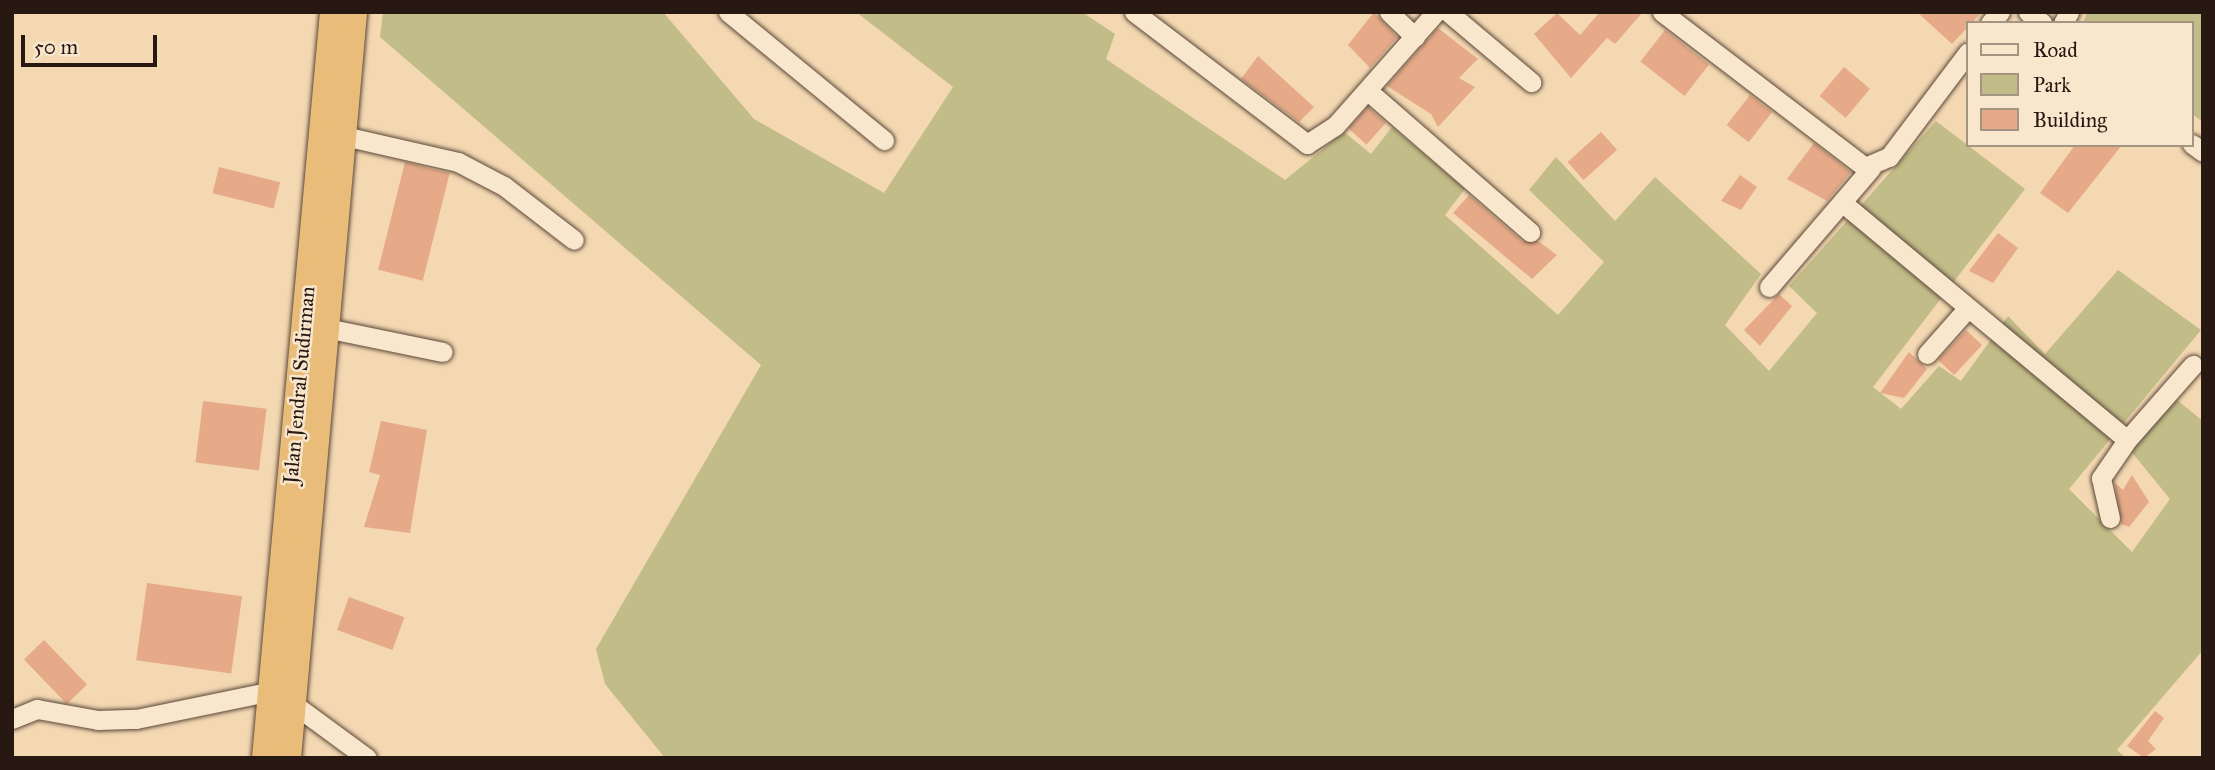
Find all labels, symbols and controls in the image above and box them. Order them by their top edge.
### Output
scale bar [24,21,161,65]
legend [1966,21,2194,147]
text: 50 m [34,34,78,60]
text: Road [2033,37,2078,63]
text: Park [2033,72,2071,98]
text: Building [2033,107,2107,133]
street label: Jalan Jendral Sudirman [278,285,320,485]

